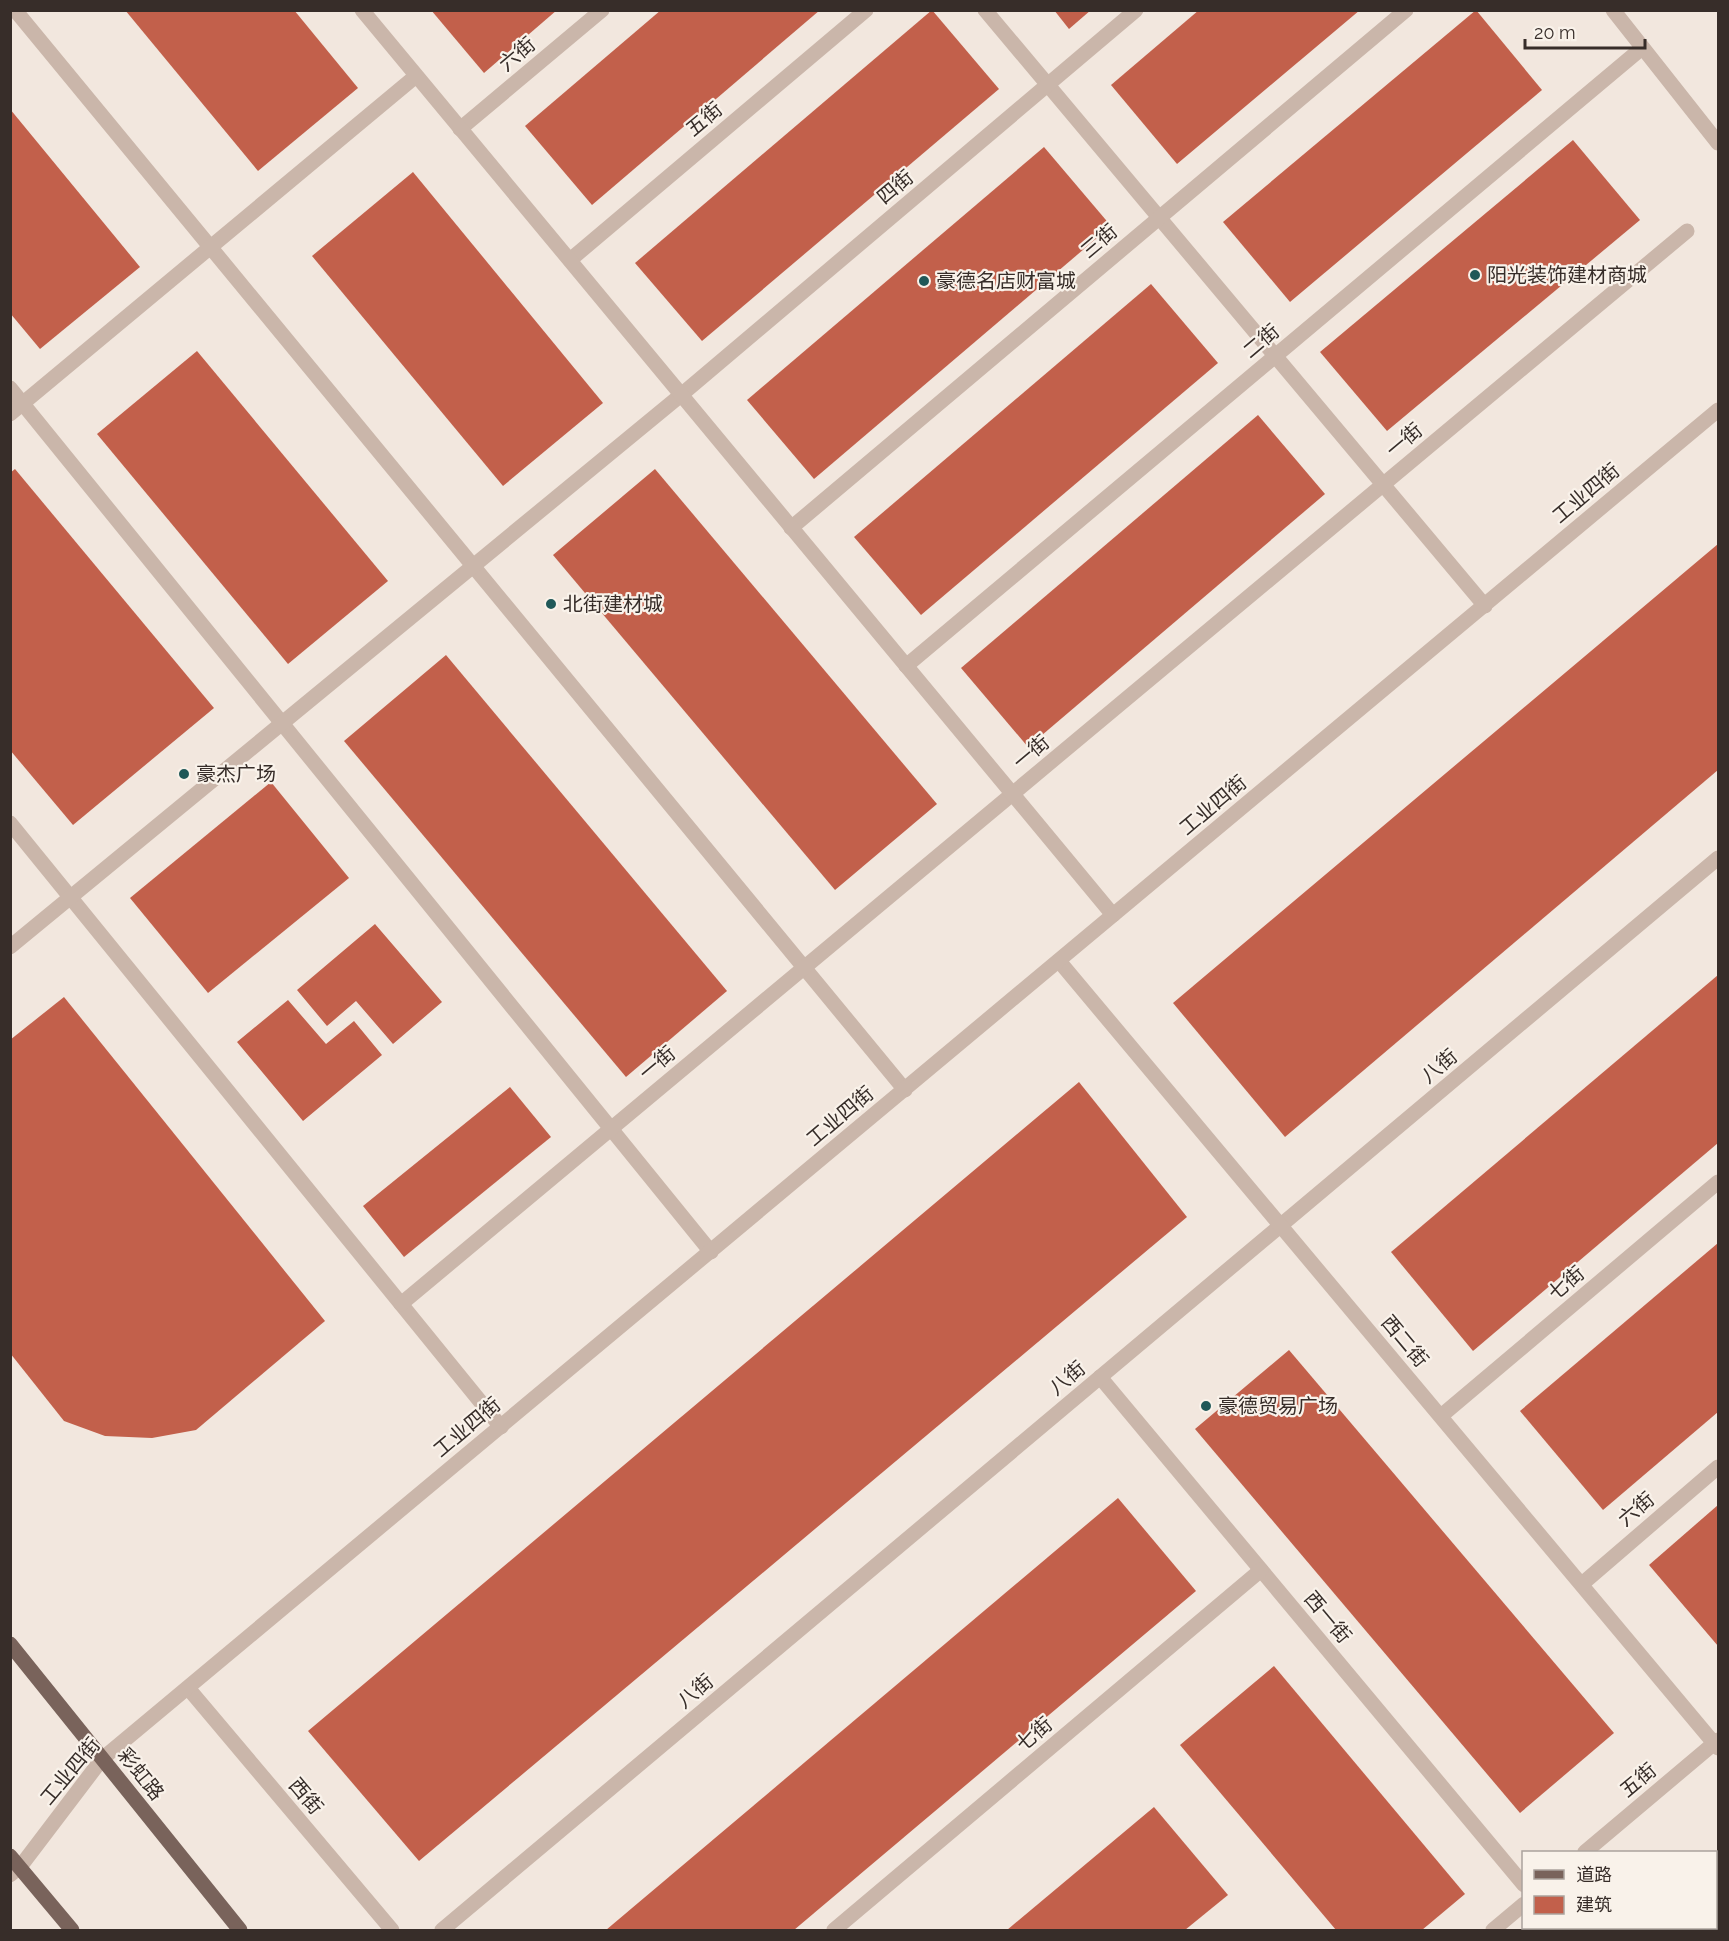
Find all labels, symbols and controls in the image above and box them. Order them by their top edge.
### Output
scale bar [1525,12,1645,50]
text: 20 m [1534,22,1576,43]
street label: 六街 [494,32,540,76]
street label: 五街 [681,97,727,141]
street label: 四街 [872,165,918,209]
street label: 三街 [1076,219,1122,263]
place label: 阳光装饰建材商城 [1487,263,1647,287]
marker: 阳光装饰建材商城 [1468,268,1482,282]
place label: 豪德名店财富城 [936,269,1076,293]
marker: 豪德名店财富城 [917,274,931,288]
street label: 二街 [1238,319,1284,363]
street label: 一街 [1381,418,1427,462]
street label: 工业四街 [1548,458,1624,528]
place label: 北街建材城 [563,592,663,616]
marker: 北街建材城 [544,597,558,611]
street label: 一街 [1008,730,1054,774]
place label: 豪杰广场 [196,762,276,786]
marker: 豪杰广场 [177,767,191,781]
street label: 工业四街 [1175,770,1251,840]
street label: 一街 [634,1041,680,1085]
street label: 八街 [1416,1044,1462,1088]
street label: 工业四街 [802,1081,878,1151]
street label: 七街 [1543,1261,1589,1305]
street label: 西二街 [1377,1310,1433,1372]
street label: 八街 [1044,1356,1090,1400]
street label: 工业四街 [429,1392,505,1462]
place label: 豪德贸易广场 [1218,1394,1338,1418]
marker: 豪德贸易广场 [1199,1399,1213,1413]
street label: 六街 [1613,1487,1659,1531]
street label: 西一街 [1300,1586,1356,1648]
street label: 八街 [672,1669,718,1713]
street label: 七街 [1011,1712,1057,1756]
street label: 工业四街 [35,1733,105,1809]
street label: 彩虹路 [113,1743,169,1805]
street label: 五街 [1615,1758,1661,1802]
street label: 西街 [284,1773,328,1819]
legend [1522,1851,1717,1929]
text: 道路 [1576,1864,1612,1885]
text: 建筑 [1576,1894,1612,1915]

